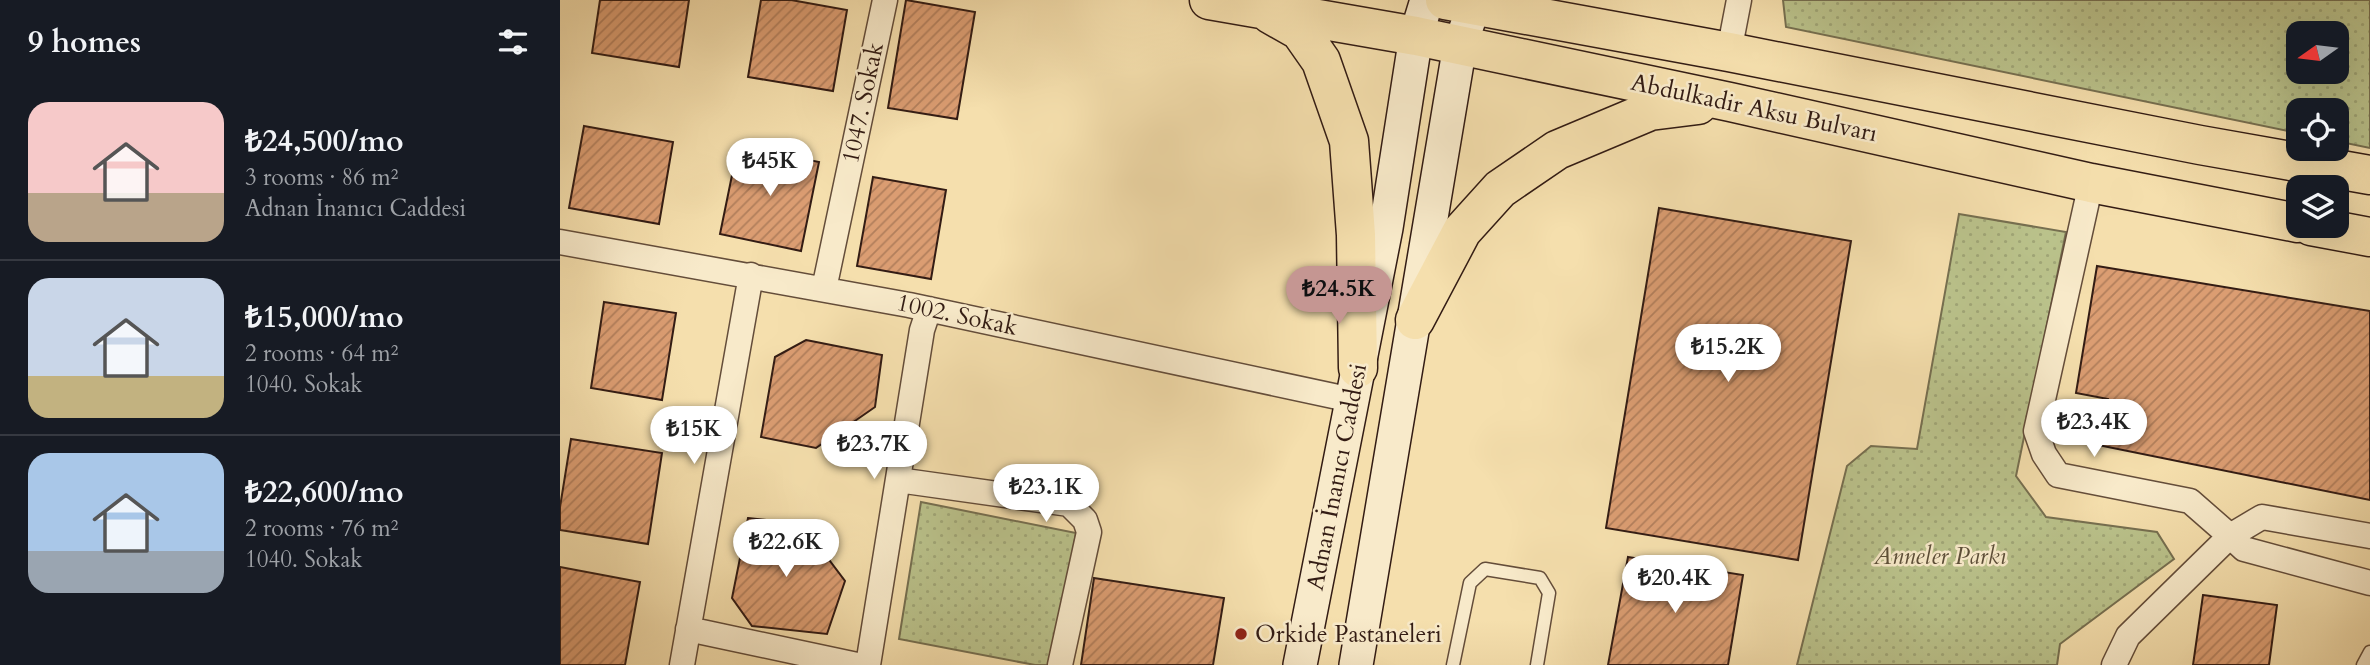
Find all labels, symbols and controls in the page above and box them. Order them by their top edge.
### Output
north arrow [2286,21,2348,84]
map controls [2286,21,2349,238]
text: 9 homes [28,22,141,63]
icon: filters [494,23,532,61]
street label: 1047. Sokak [834,39,892,166]
street label: Abdulkadir Aksu Bulvarı [1628,66,1880,150]
button: locate [2286,98,2349,161]
text: ₺24,500/mo [245,121,404,162]
icon: home [84,130,168,214]
pin: ₺45K [729,138,811,198]
text: ₺45K [742,145,798,176]
text: 3 rooms · 86 m² [245,162,398,193]
button: layers [2286,175,2349,238]
text: Adnan İnanıcı Caddesi [245,193,466,224]
pin: ₺24.5K [1282,266,1396,326]
text: ₺24.5K [1302,273,1376,304]
street label: 1002. Sokak [894,286,1021,344]
text: ₺15,000/mo [245,297,404,338]
icon: home [84,306,168,390]
pin: ₺15.2K [1671,324,1785,384]
text: ₺15.2K [1691,331,1765,362]
text: 2 rooms · 64 m² [245,338,398,369]
street label: Adnan İnanıcı Caddesi [1299,360,1375,593]
text: 1040. Sokak [245,369,363,400]
pin: ₺23.4K [2037,400,2151,459]
pin: ₺15K [653,406,735,466]
text: ₺23.4K [2057,406,2131,437]
text: ₺15K [666,413,722,444]
pin: ₺23.7K [817,421,931,481]
text: ₺23.7K [837,428,911,459]
pin: ₺23.1K [989,464,1103,524]
text: ₺23.1K [1009,471,1083,502]
text: ₺22,600/mo [245,472,404,513]
icon: home [84,481,168,565]
text: 2 rooms · 76 m² [245,513,398,544]
pin: ₺22.6K [729,520,843,579]
text: ₺22.6K [749,526,823,557]
park label: Anneler Parkı [1873,540,2007,573]
text: 1040. Sokak [245,544,363,575]
pin: ₺20.4K [1618,556,1732,615]
text: ₺20.4K [1638,562,1712,593]
place label: Orkide Pastaneleri [1255,618,1442,651]
marker: Orkide Pastaneleri [1233,626,1249,642]

